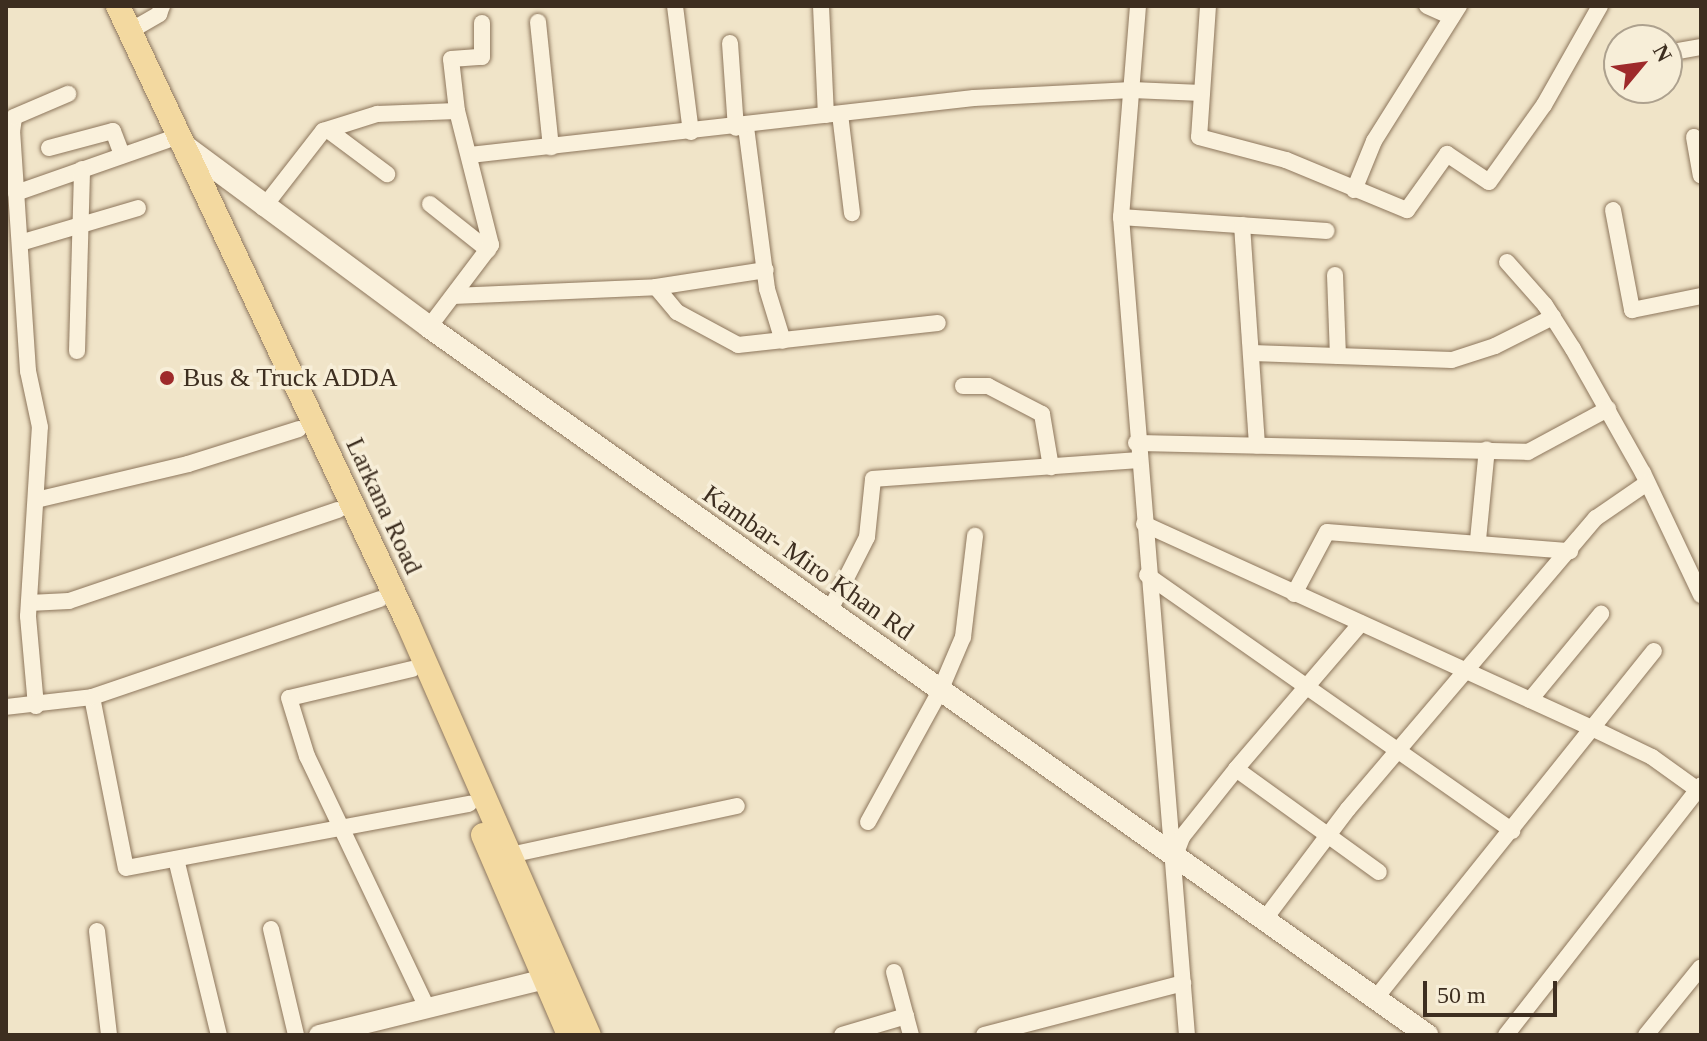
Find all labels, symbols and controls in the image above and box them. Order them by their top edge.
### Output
north arrow [1603,24,1683,104]
text: N [1648,40,1677,66]
place label: Bus & Truck ADDA [183,362,399,394]
marker: Bus & Truck ADDA [158,369,176,387]
street label: Larkana Road [339,433,429,579]
street label: Kambar- Miro Khan Rd [697,479,919,647]
scale bar [1427,965,1561,1015]
text: 50 m [1437,982,1486,1008]

